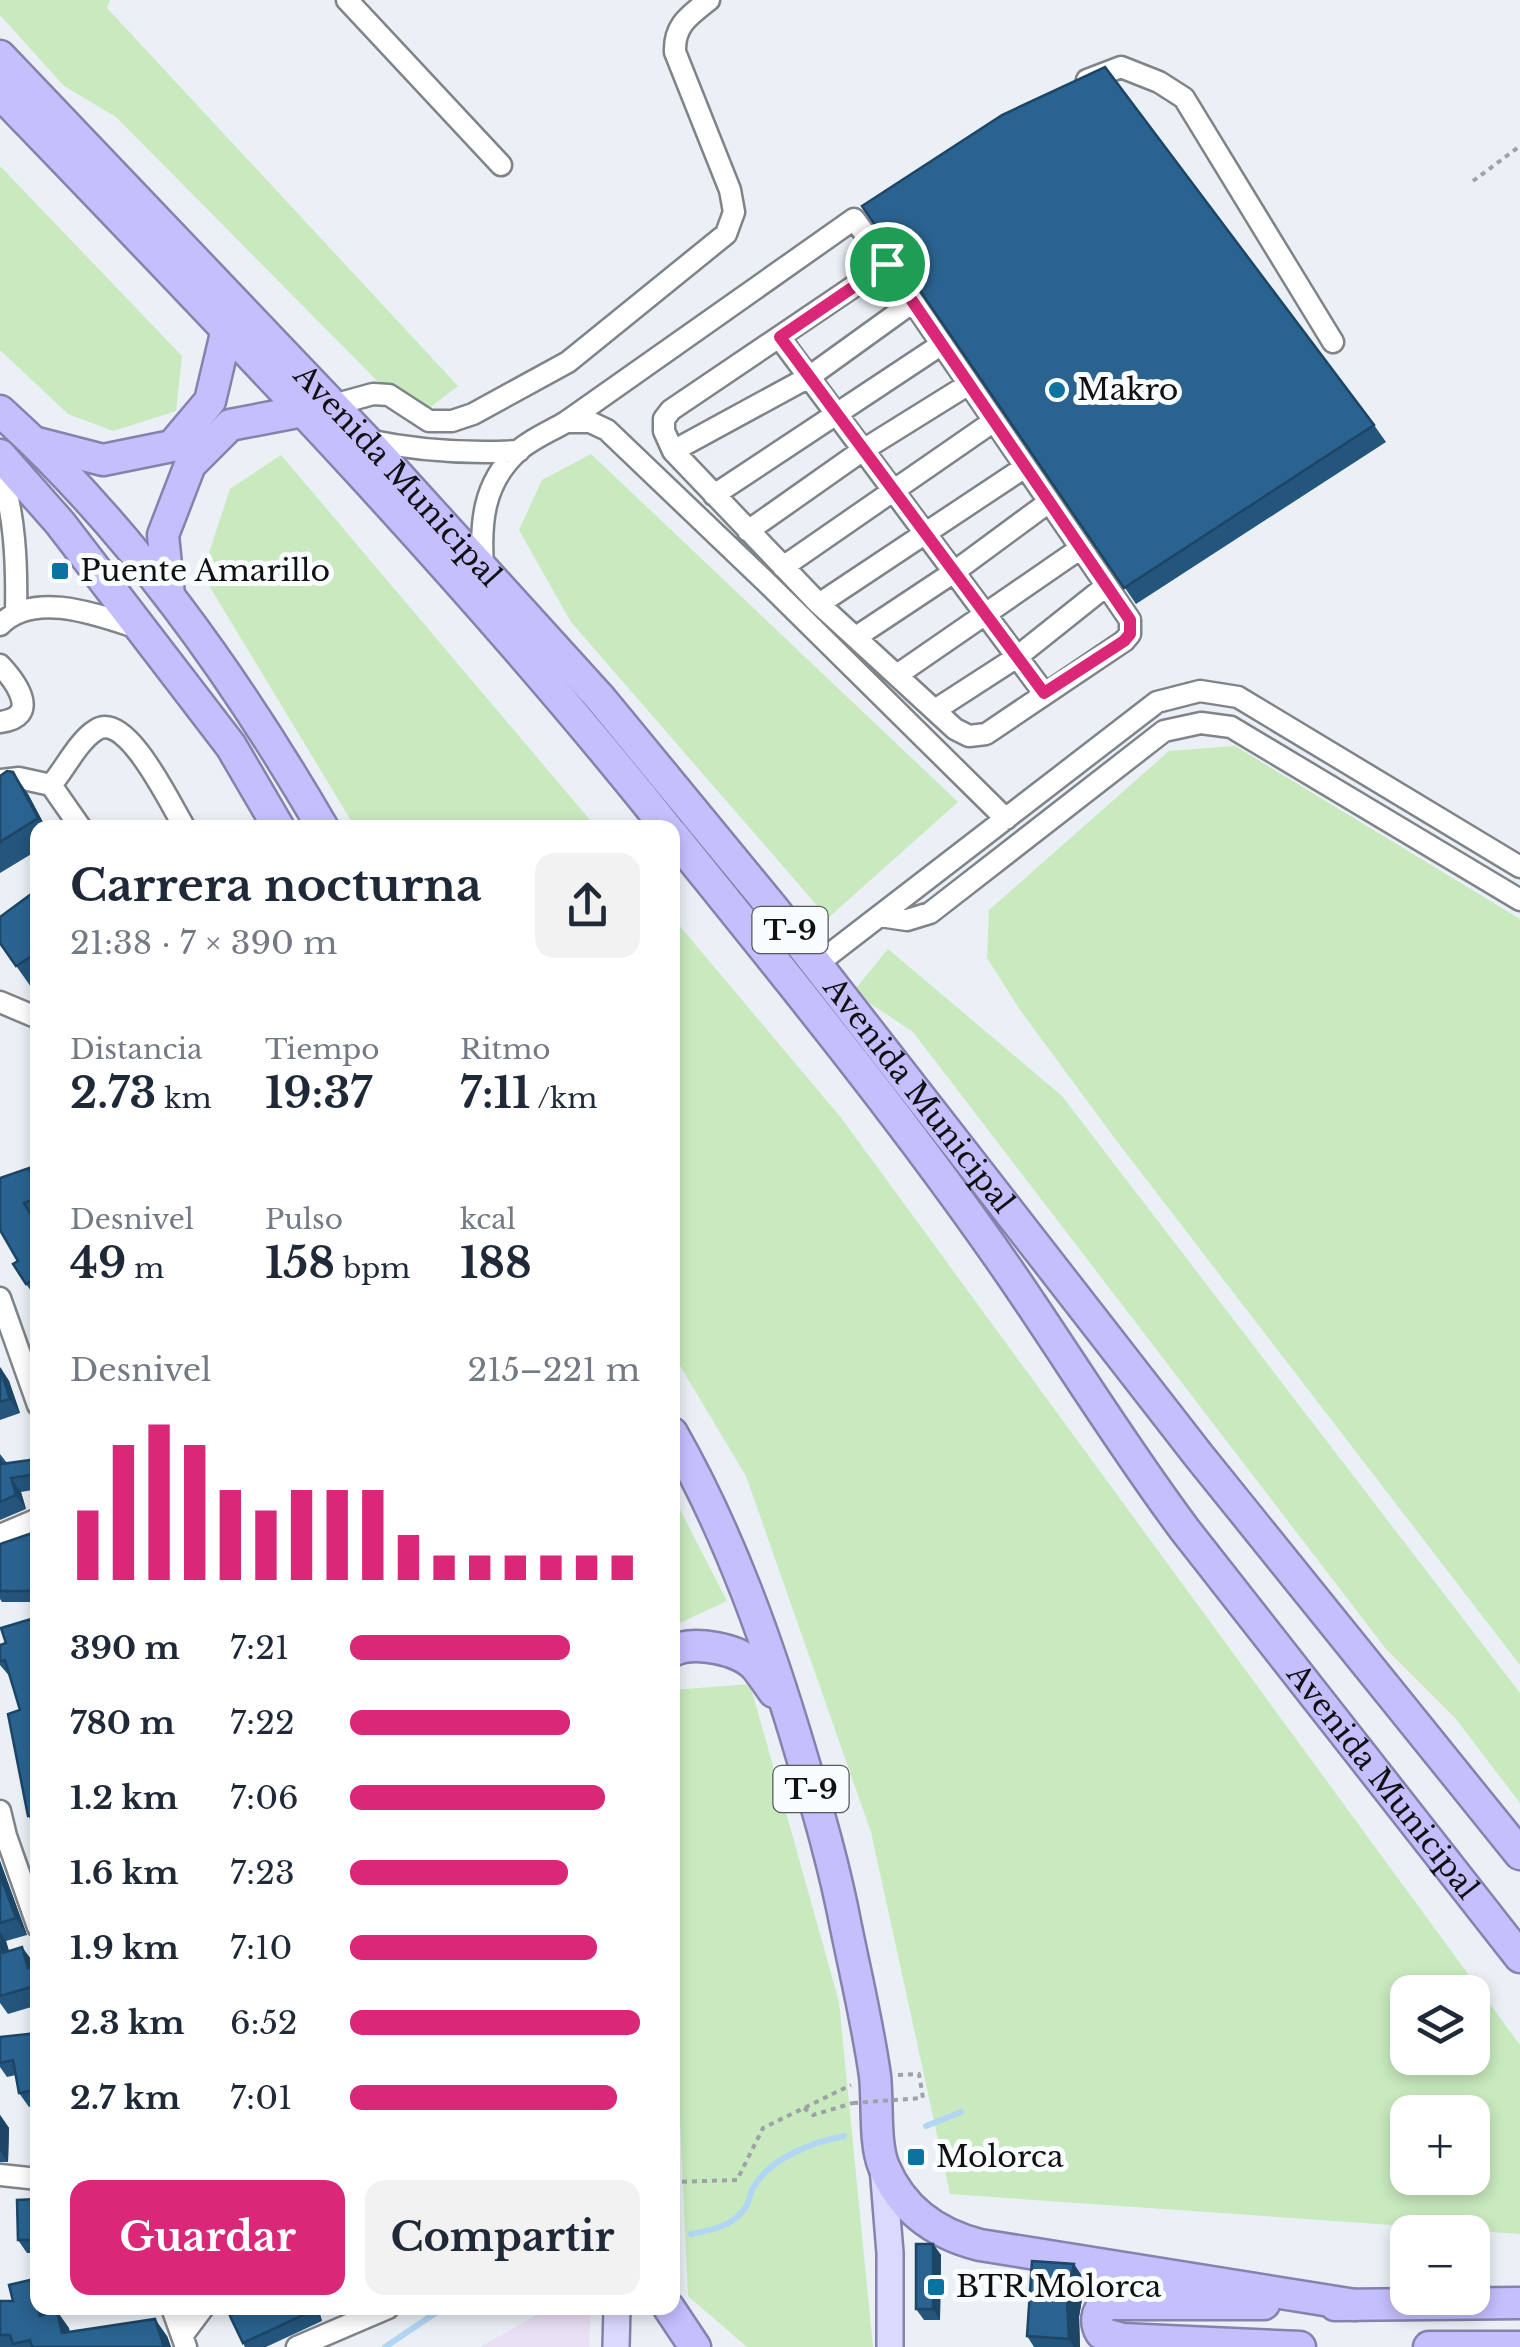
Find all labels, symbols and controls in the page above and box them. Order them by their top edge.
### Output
pin [845,222,930,307]
icon: arrive [860,237,915,292]
street label: Avenida Municipal [285,356,509,594]
place label: Makro [1077,371,1178,408]
marker: Makro [1046,379,1068,401]
place label: Puente Amarillo [80,552,330,589]
marker: Puente Amarillo [49,560,71,582]
button: share [535,853,640,958]
text: Carrera nocturna [70,857,482,913]
road number: T-9 [752,907,828,953]
text: 21:38 · 7 × 390 m [70,923,337,963]
street label: Avenida Municipal [815,969,1022,1220]
text: Distancia [70,1032,202,1067]
text: Tiempo [265,1032,380,1067]
text: Ritmo [460,1032,551,1067]
text: 2.73 [70,1067,156,1119]
text: 19:37 [265,1067,372,1119]
text: 7:11 [460,1067,530,1119]
text: km [156,1081,212,1116]
text: /km [530,1081,597,1116]
text: Desnivel [70,1202,194,1237]
text: Pulso [265,1202,343,1237]
text: kcal [460,1202,516,1237]
text: 49 [70,1237,126,1289]
text: 158 [265,1237,335,1289]
text: 188 [460,1237,532,1289]
text: m [126,1251,164,1286]
text: bpm [335,1251,410,1286]
text: Desnivel [70,1350,212,1390]
text: 215–221 m [467,1350,640,1390]
text: 390 m [70,1628,180,1668]
text: 7:21 [230,1628,289,1668]
street label: Avenida Municipal [1279,1656,1486,1906]
text: 780 m [70,1703,175,1743]
text: 7:22 [230,1703,295,1743]
road number: T-9 [774,1766,848,1812]
text: 1.2 km [70,1778,178,1818]
text: 7:06 [230,1778,299,1818]
text: 1.6 km [70,1853,179,1893]
text: 7:23 [230,1853,295,1893]
text: 1.9 km [70,1928,179,1968]
text: 7:10 [230,1928,292,1968]
map controls [1390,1975,1490,2315]
button: layers [1390,1975,1490,2075]
text: 2.3 km [70,2003,185,2043]
text: 6:52 [230,2003,298,2043]
text: 2.7 km [70,2078,180,2118]
text: 7:01 [230,2078,292,2118]
button: + [1390,2095,1490,2195]
place label: Molorca [936,2138,1064,2175]
marker: Molorca [905,2146,927,2168]
button: Guardar [70,2180,345,2295]
button: Compartir [365,2180,640,2295]
button: − [1390,2215,1490,2315]
place label: BTR Molorca [956,2268,1162,2305]
marker: BTR Molorca [925,2276,947,2298]

